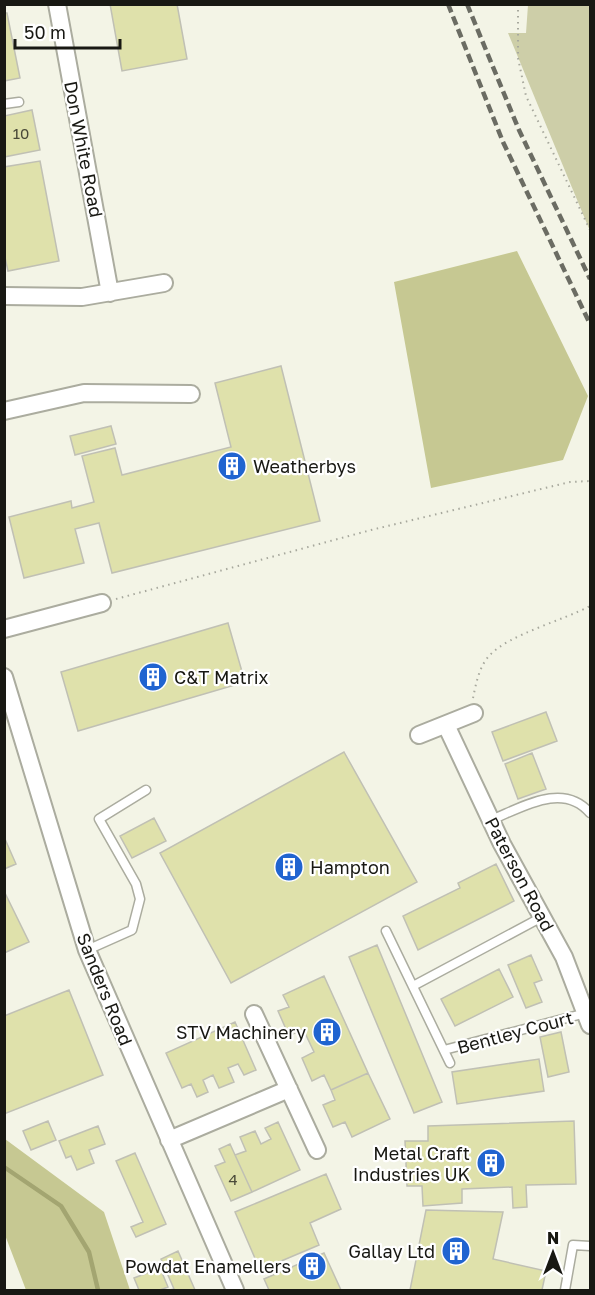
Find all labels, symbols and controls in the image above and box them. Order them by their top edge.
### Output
scale bar [15,12,120,50]
text: 50 m [24,21,66,43]
street label: Don White Road [60,79,108,219]
house number: 10 [13,124,29,142]
building icon: Weatherbys [216,450,248,482]
place label: Weatherbys [253,455,356,477]
building icon: C&T Matrix [137,661,169,693]
place label: C&T Matrix [174,666,268,688]
street label: Paterson Road [481,813,559,935]
building icon: Hampton [273,851,305,883]
place label: Hampton [310,856,390,878]
street label: Sanders Road [72,930,138,1048]
street label: Bentley Court [455,1006,575,1058]
building icon: STV Machinery [311,1016,343,1048]
place label: STV Machinery [176,1021,306,1043]
place label: Metal Craft Industries UK [353,1142,470,1185]
building icon: Metal Craft Industries UK [475,1147,507,1179]
house number: 4 [228,1170,238,1188]
north arrow [523,1223,583,1283]
text: N [547,1228,559,1248]
building icon: Gallay Ltd [440,1235,472,1267]
place label: Gallay Ltd [348,1240,435,1262]
building icon: Powdat Enamellers [296,1250,328,1282]
place label: Powdat Enamellers [125,1255,291,1277]

